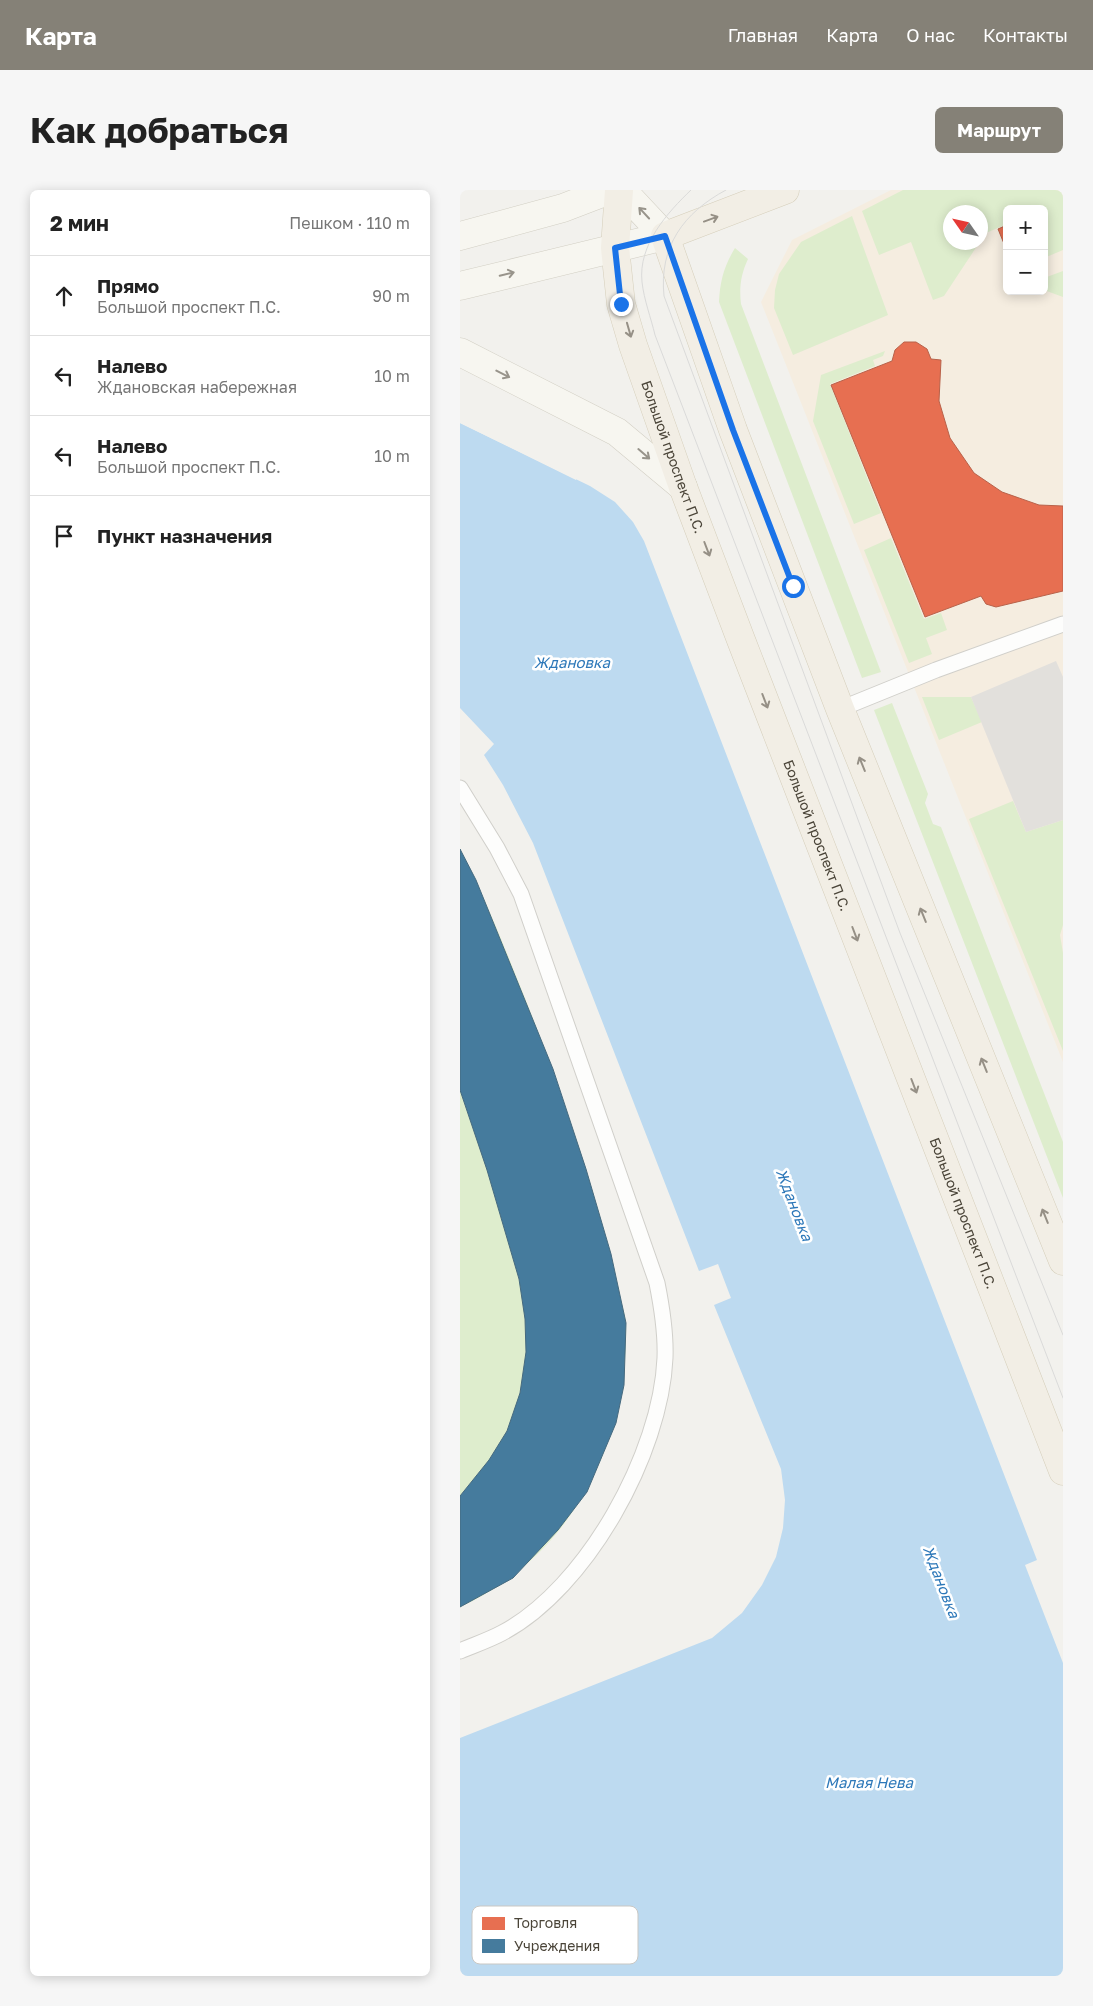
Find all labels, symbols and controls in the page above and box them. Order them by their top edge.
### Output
text: Карта [25,21,97,50]
text: Главная [728,24,798,46]
text: Карта [826,24,878,46]
text: О нас [906,24,955,46]
text: Контакты [983,24,1068,46]
button: Маршрут [935,107,1063,153]
text: Как добраться [30,109,288,151]
north arrow [943,205,988,250]
map controls [1003,205,1048,295]
button: + [1003,205,1048,250]
one-way arrow [638,207,650,220]
text: 2 мин [50,210,109,236]
text: Пешком · 110 m [289,213,410,233]
one-way arrow [703,214,718,223]
button: − [1003,250,1048,295]
one-way arrow [499,269,515,278]
text: Прямо [97,274,159,297]
icon: ahead [50,282,78,310]
text: 90 m [372,286,410,306]
route end [610,293,633,316]
text: Большой проспект П.С. [97,297,281,317]
one-way arrow [624,322,634,338]
text: Налево [97,354,167,377]
icon: left [50,362,78,390]
text: 10 m [374,366,410,386]
one-way arrow [496,369,511,379]
text: Ждановская набережная [97,377,297,397]
street label: Большой проспект П.С. [638,378,709,535]
text: Налево [97,434,167,457]
icon: left [50,442,78,470]
text: 10 m [374,446,410,466]
one-way arrow [637,449,650,460]
text: Большой проспект П.С. [97,457,281,477]
icon: arrive [50,522,78,550]
text: Пункт назначения [97,524,272,547]
one-way arrow [703,542,712,557]
route start [782,575,805,598]
water label: Ждановка [534,653,611,671]
one-way arrow [761,693,770,708]
street label: Большой проспект П.С. [780,757,854,913]
one-way arrow [857,757,866,772]
one-way arrow [917,907,926,922]
one-way arrow [851,926,860,941]
one-way arrow [978,1058,988,1073]
one-way arrow [910,1078,919,1093]
street label: Большой проспект П.С. [927,1135,1001,1291]
water label: Ждановка [773,1166,817,1244]
one-way arrow [1039,1209,1049,1224]
water label: Ждановка [920,1543,964,1621]
water label: Малая Нева [825,1773,914,1791]
legend [472,1906,638,1964]
text: Торговля [514,1914,577,1931]
text: Учреждения [514,1937,600,1954]

